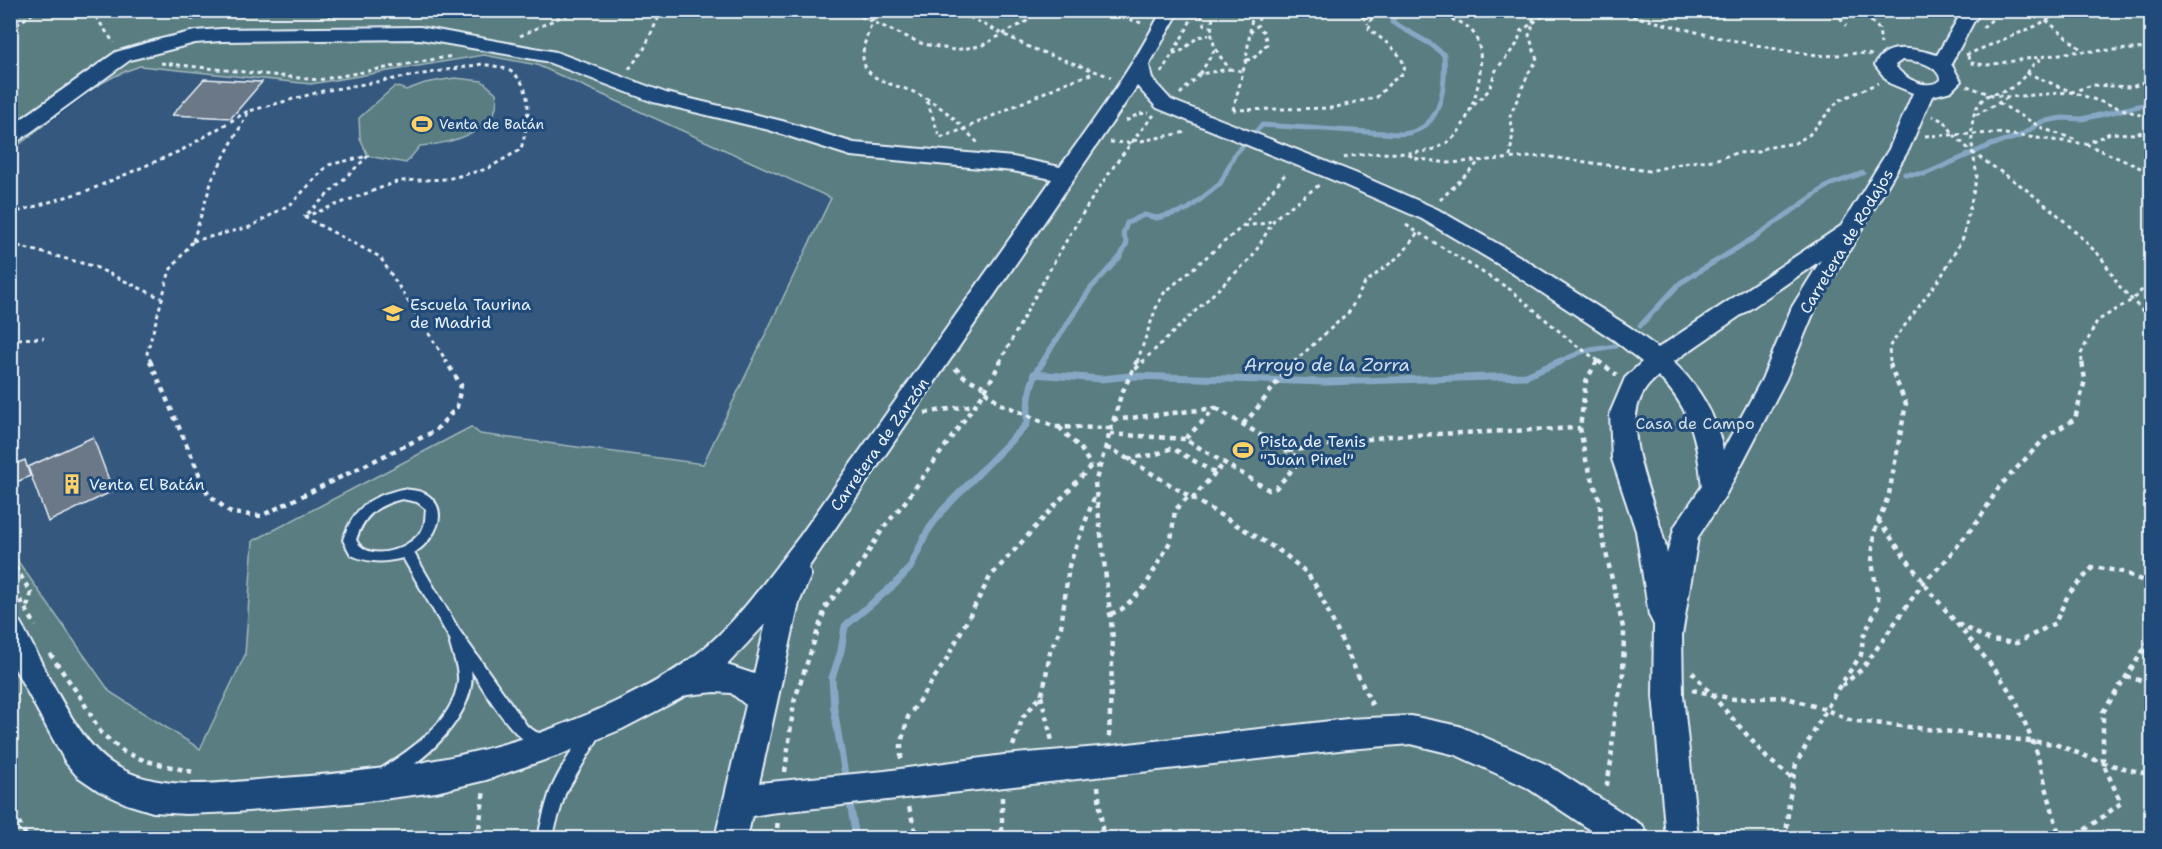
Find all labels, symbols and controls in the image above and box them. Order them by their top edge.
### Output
sports icon: Venta de Batán [410,112,434,136]
place label: Venta de Batán [439,115,544,133]
street label: Carretera de Rodajos [1795,165,1898,318]
place label: Escuela Taurina de Madrid [410,294,531,333]
school or university icon: Escuela Taurina de Madrid [381,301,405,325]
water label: Arroyo de la Zorra [1244,353,1410,377]
street label: Carretera de Zarzón [825,373,933,515]
park label: Casa de Campo [1635,413,1755,434]
place label: Pista de Tenis "Juan Pinel" [1260,431,1366,470]
sports icon: Pista de Tenis "Juan Pinel" [1231,438,1255,462]
building icon: Venta El Batán [60,472,84,496]
place label: Venta El Batán [89,474,205,495]

